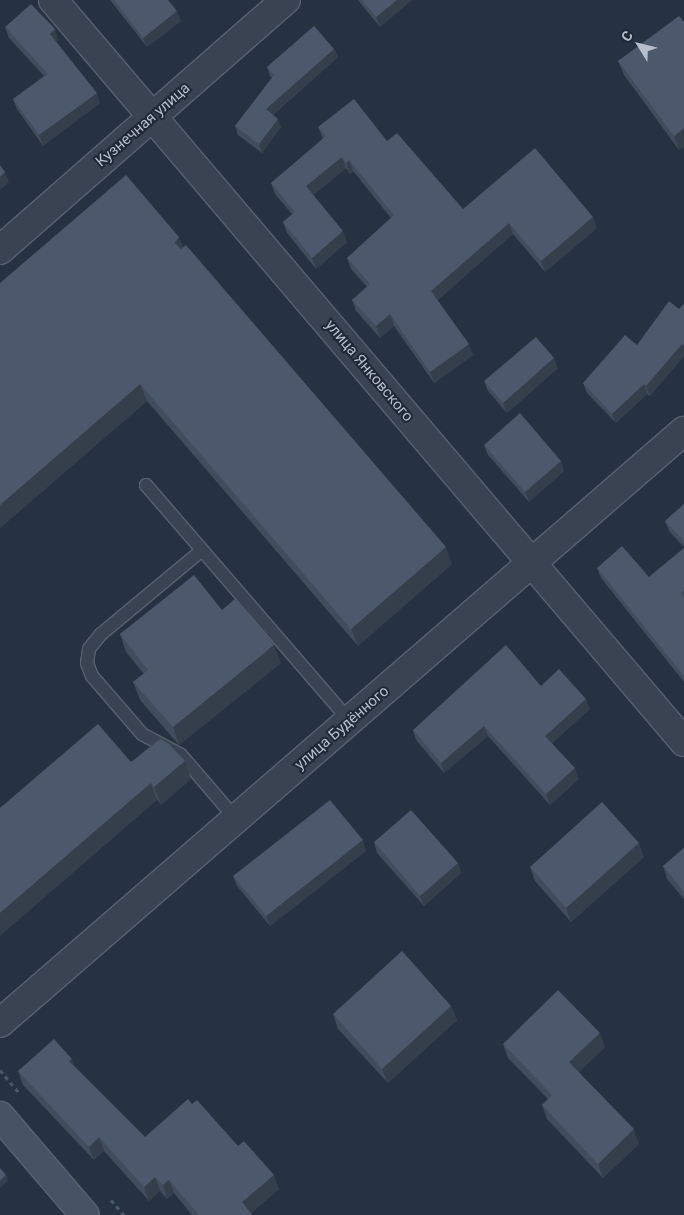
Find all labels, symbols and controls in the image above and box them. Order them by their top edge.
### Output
north arrow [614,20,664,70]
text: С [618,28,636,45]
street label: Кузнечная улица [92,79,194,171]
street label: улица Янковского [321,316,417,426]
street label: улица Будённого [291,682,393,774]

